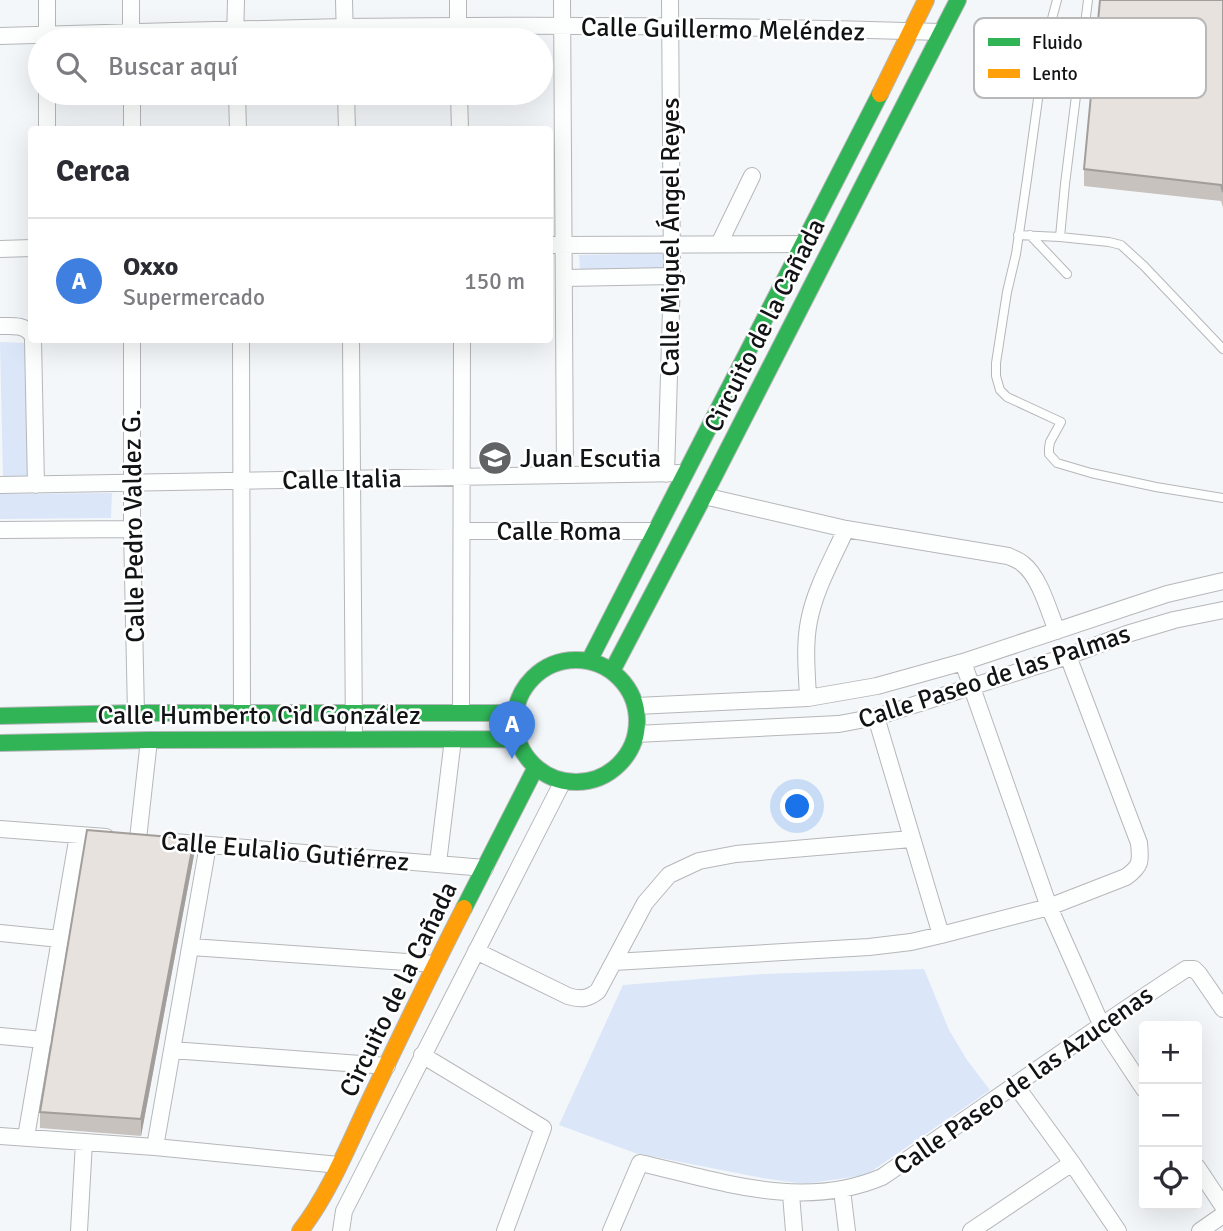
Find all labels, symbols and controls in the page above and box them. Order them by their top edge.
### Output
street label: Calle Guillermo Meléndez [581,12,865,48]
legend [974,18,1206,98]
search box [28,28,553,105]
text: Fluido [1032,31,1083,55]
icon: search [52,48,90,86]
text: Buscar aquí [108,51,238,83]
text: Lento [1032,62,1078,86]
street label: Calle Miguel Ángel Reyes [655,98,687,376]
text: Cerca [56,153,130,190]
street label: Circuito de la Cañada [697,213,833,438]
text: Oxxo [123,251,178,283]
text: A [72,267,86,296]
text: 150 m [464,267,525,296]
text: Supermercado [123,283,265,312]
street label: Calle Pedro Valdez G. [116,409,152,643]
school or university icon: Juan Escutia [476,439,514,477]
place label: Juan Escutia [520,443,661,475]
street label: Calle Italia [282,463,402,497]
street label: Calle Roma [497,516,621,548]
street label: Calle Paseo de las Palmas [854,618,1134,736]
street label: Calle Humberto Cid González [97,700,421,732]
pin: A [489,701,535,759]
your location [780,789,814,823]
street label: Calle Eulalio Gutiérrez [159,825,410,879]
street label: Circuito de la Cañada [333,877,465,1102]
street label: Calle Paseo de las Azucenas [888,979,1159,1183]
map controls [1139,1021,1202,1210]
button: + [1139,1021,1202,1084]
button: − [1139,1084,1202,1147]
button: locate [1139,1147,1202,1210]

